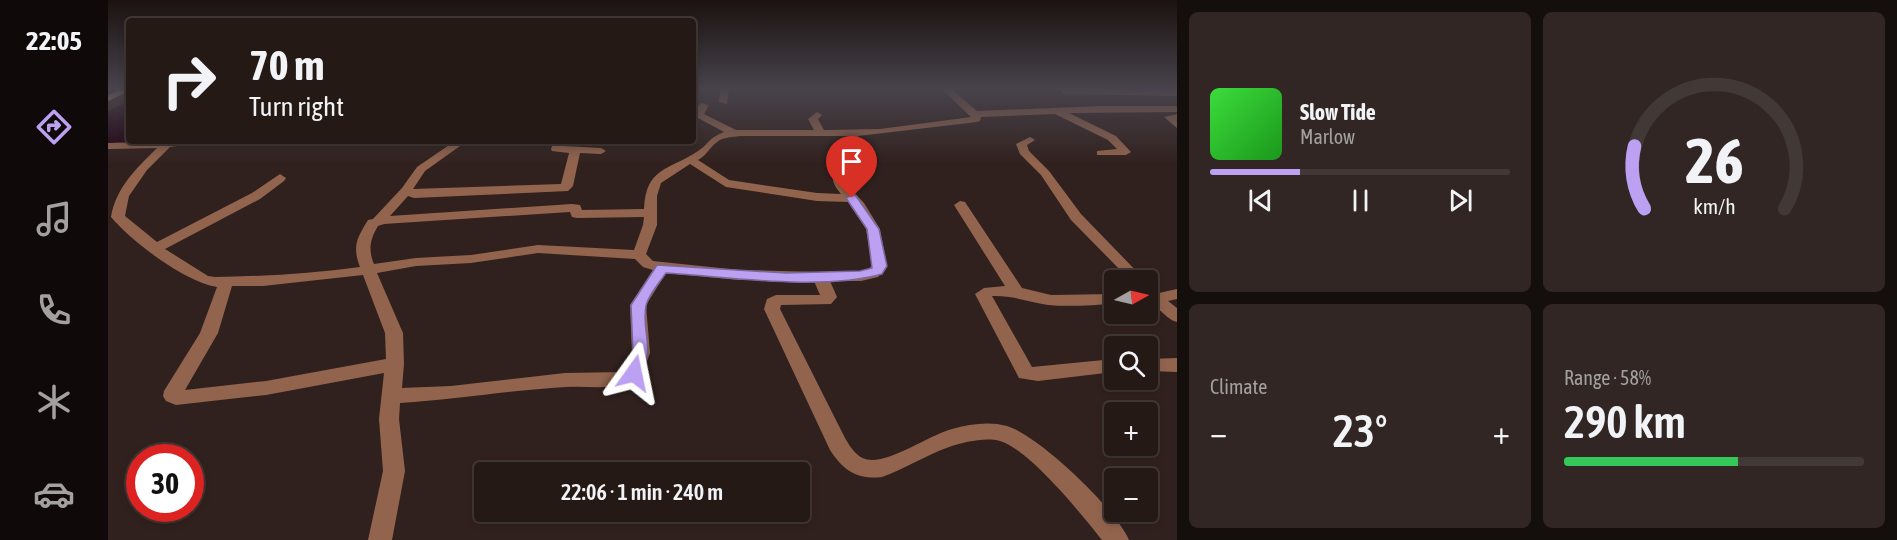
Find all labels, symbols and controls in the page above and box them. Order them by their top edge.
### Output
text: 22:05 [26,25,82,56]
text: 70 m [249,41,324,89]
icon: right [150,42,228,120]
text: Turn right [249,91,344,122]
text: Slow Tide [1300,99,1376,125]
icon: directions [33,106,75,148]
text: Marlow [1300,125,1355,148]
text: 26 [1685,125,1743,196]
pin [826,136,877,198]
icon: arrive [835,145,868,178]
icon: previous [1244,184,1277,217]
icon: pause [1344,184,1377,217]
icon: next [1444,184,1477,217]
text: km/h [1693,195,1735,220]
icon: music [33,198,75,240]
north arrow [1104,270,1158,324]
map controls [1104,270,1158,522]
icon: phone [33,289,75,331]
button: search [1104,336,1158,390]
position arrow [602,341,666,405]
text: Range · 58% [1564,366,1651,389]
text: Climate [1210,375,1267,398]
icon: climate [33,381,75,423]
text: 290 km [1564,396,1686,448]
button: + [1104,402,1158,456]
text: 23° [1333,405,1387,457]
text: − [1210,413,1227,451]
text: + [1493,413,1510,451]
speed limit sign: 30 [126,444,204,522]
button: − [1104,468,1158,522]
icon: car [33,473,75,515]
text: 22:06 · 1 min · 240 m [561,479,723,505]

